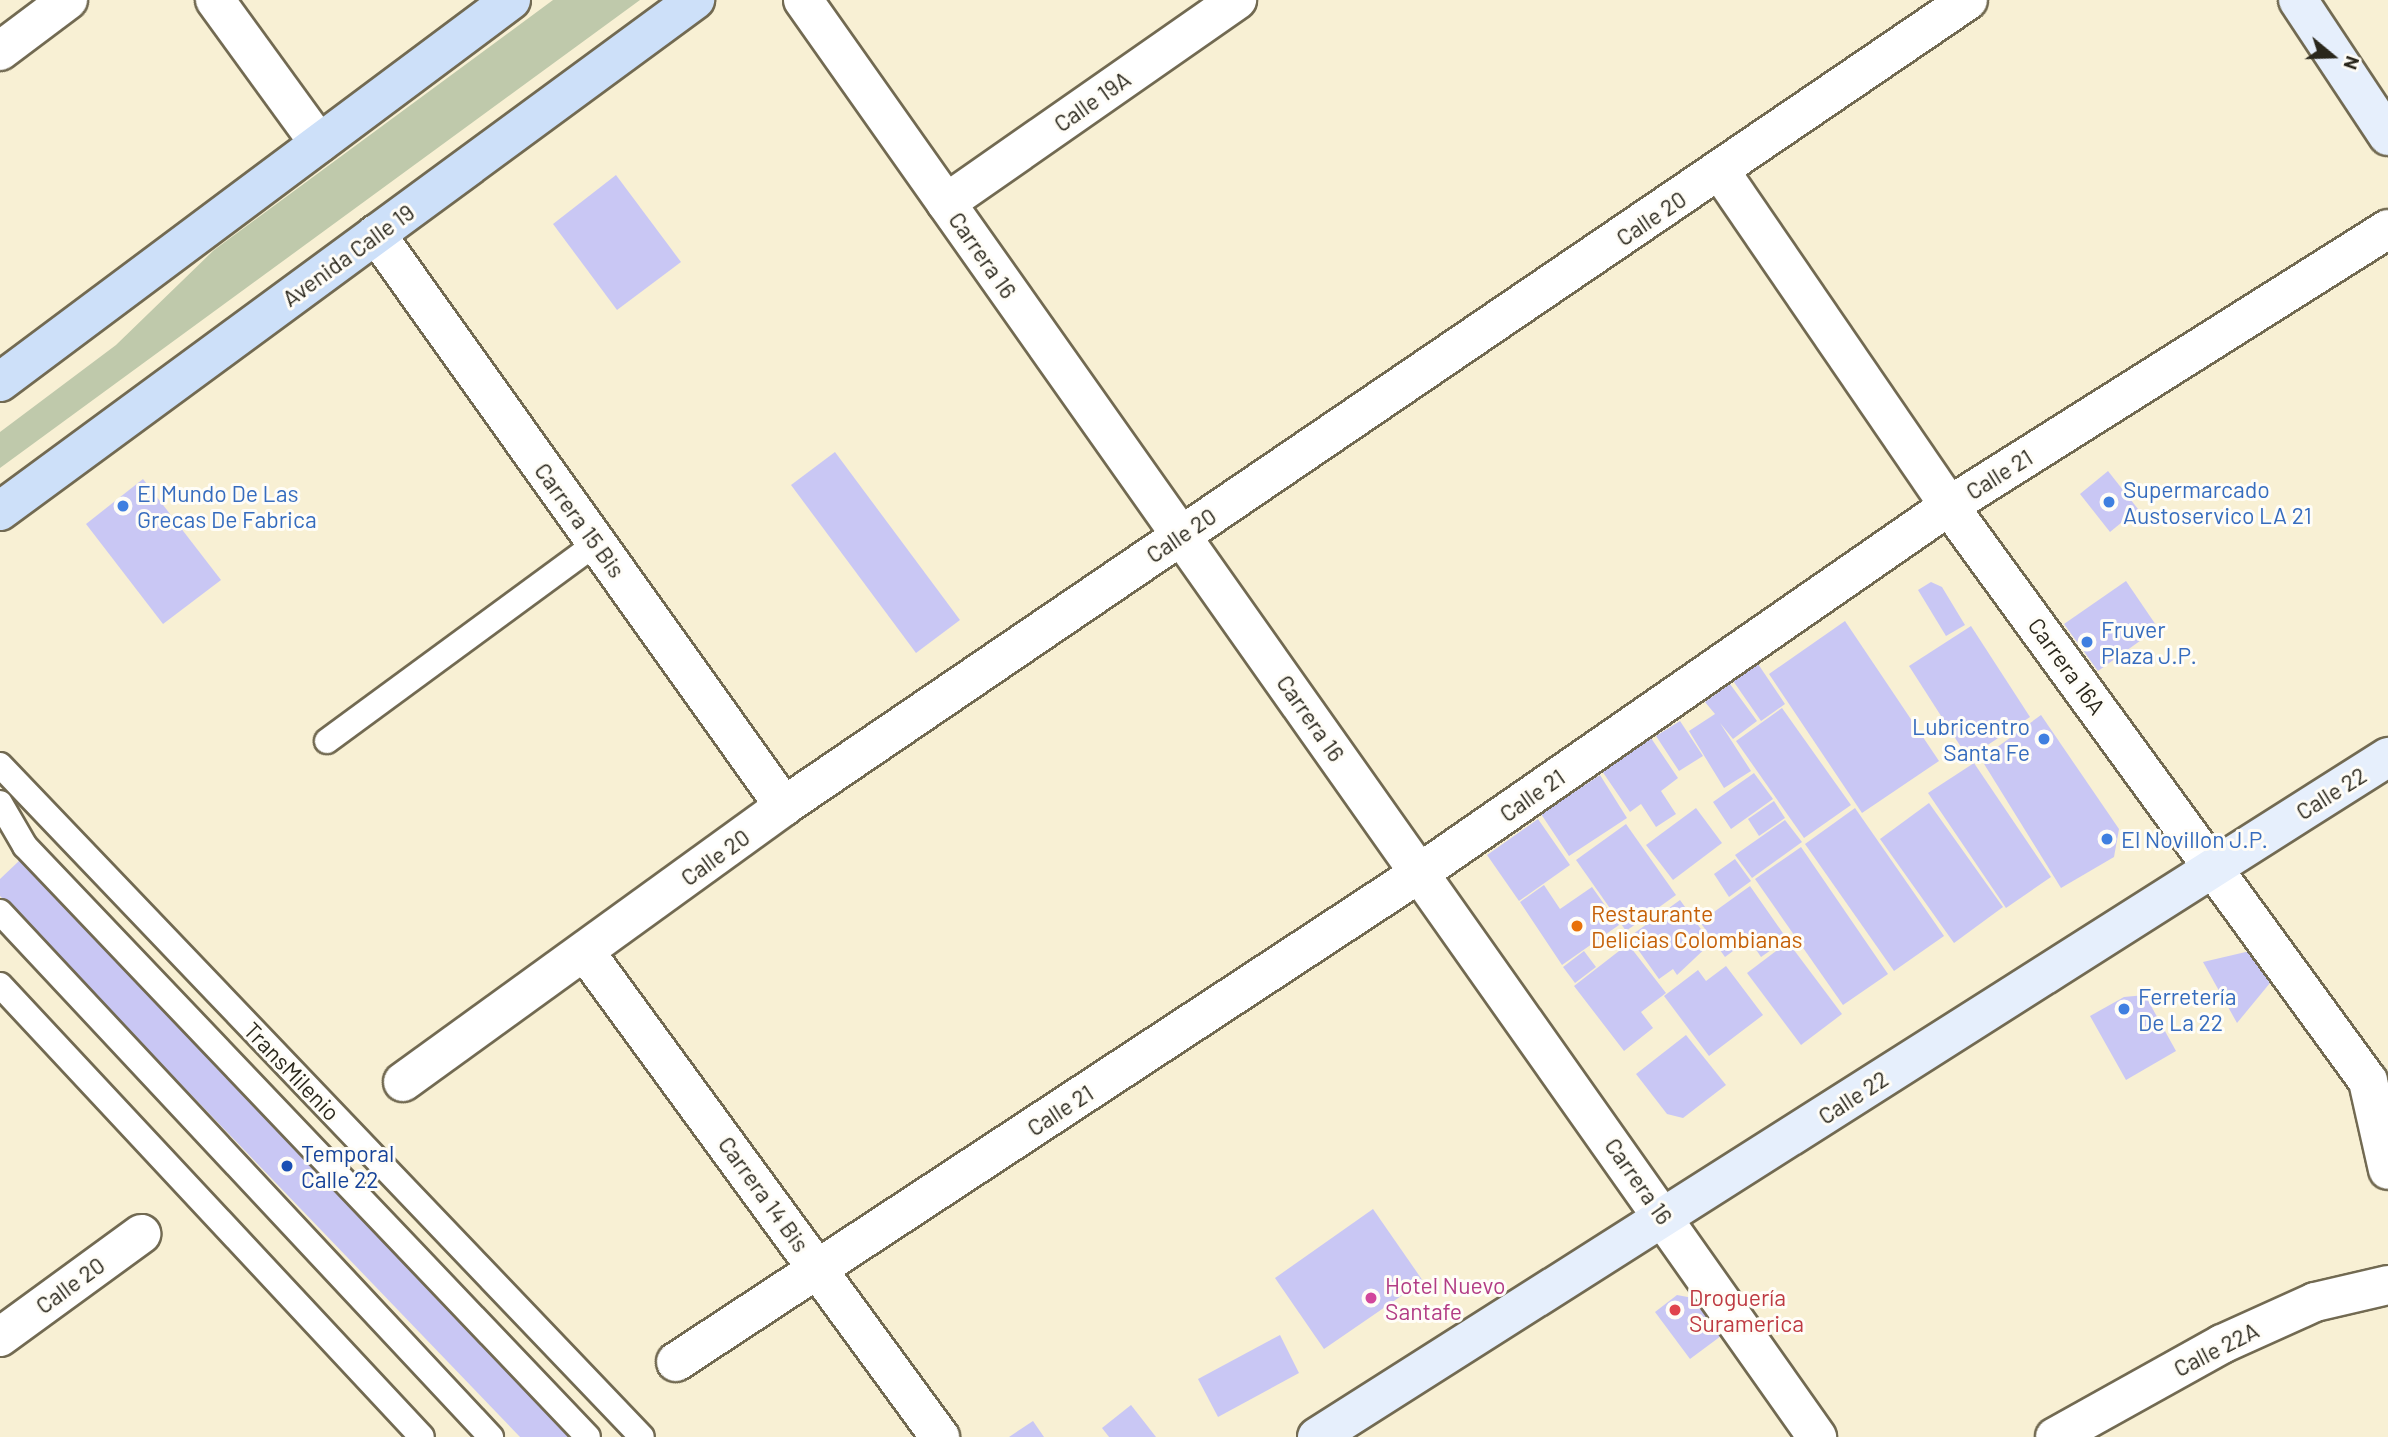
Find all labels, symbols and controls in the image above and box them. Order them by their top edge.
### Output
north arrow [2297,21,2367,91]
text: N [2339,53,2365,73]
street label: Calle 19A [1048,65,1136,137]
street label: Calle 20 [1611,185,1691,251]
street label: Avenida Calle 19 [277,198,419,312]
street label: Carrera 16 [943,207,1023,303]
street label: Calle 21 [1961,443,2037,505]
street label: Carrera 15 Bis [529,457,631,583]
place label: Supermarcado Austoservico LA 21 [2123,475,2312,529]
place label: El Mundo De Las Grecas De Fabrica [137,479,317,533]
marker: Supermarcado Austoservico LA 21 [2101,494,2117,510]
marker: El Mundo De Las Grecas De Fabrica [115,498,131,514]
street label: Calle 20 [1141,502,1221,568]
street label: Carrera 16A [2023,612,2111,720]
place label: Fruver Plaza J.P. [2101,615,2197,669]
marker: Fruver Plaza J.P. [2079,634,2095,650]
street label: Carrera 16 [1271,670,1351,766]
place label: Lubricentro Santa Fe [1912,712,2030,766]
marker: Lubricentro Santa Fe [2036,731,2052,747]
street label: Calle 22 [2291,761,2371,825]
street label: Calle 21 [1494,763,1570,827]
street label: Calle 20 [675,823,755,891]
place label: El Novillon J.P. [2121,825,2268,853]
marker: El Novillon J.P. [2099,831,2115,847]
place label: Restaurante Delicias Colombianas [1591,899,1803,953]
marker: Restaurante Delicias Colombianas [1569,918,1585,934]
place label: Ferretería De La 22 [2138,982,2236,1036]
marker: Ferretería De La 22 [2116,1001,2132,1017]
street label: TransMilenio [238,1016,346,1126]
street label: Calle 22 [1813,1064,1893,1130]
street label: Calle 21 [1022,1079,1098,1141]
street label: Carrera 14 Bis [713,1131,815,1257]
street label: Carrera 16 [1599,1133,1679,1229]
place label: Temporal Calle 22 [301,1139,394,1193]
marker: Temporal Calle 22 [279,1158,295,1174]
street label: Calle 20 [30,1251,110,1319]
place label: Hotel Nuevo Santafe [1385,1271,1506,1325]
place label: Droguería Suramerica [1689,1283,1804,1337]
marker: Hotel Nuevo Santafe [1363,1290,1379,1306]
marker: Droguería Suramerica [1667,1302,1683,1318]
street label: Calle 22A [2169,1316,2263,1382]

